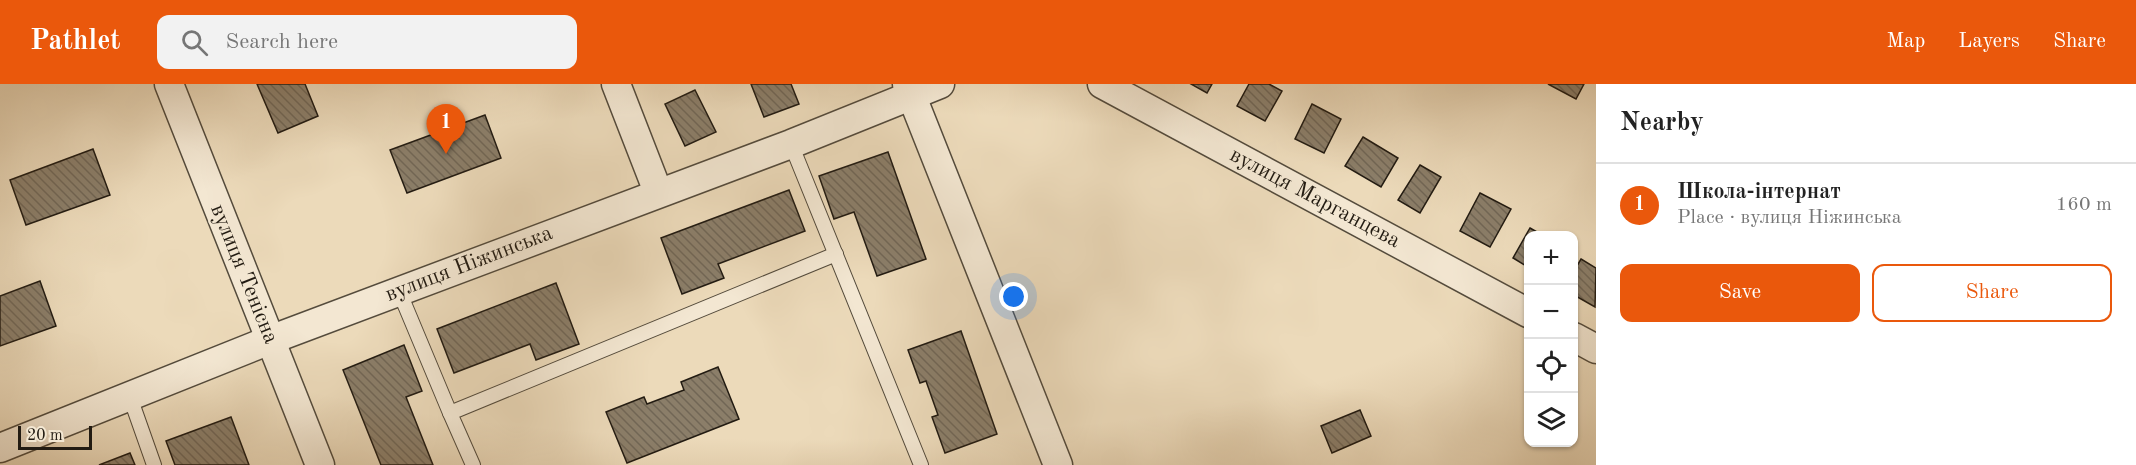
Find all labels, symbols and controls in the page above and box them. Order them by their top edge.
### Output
search box [157,15,577,69]
icon: search [178,26,211,59]
text: Pathlet [30,28,121,56]
text: Search here [226,31,338,53]
text: Map [1886,31,1925,52]
text: Layers [1958,31,2020,52]
text: Share [2053,31,2106,52]
pin: 1 [426,104,466,154]
text: Nearby [1620,110,1704,136]
street label: вулиця Марганцева [1226,144,1404,252]
text: Школа-інтернат [1677,181,1841,203]
text: 1 [1634,195,1645,215]
text: 160 m [2056,195,2112,215]
street label: вулиця Тенісна [206,201,282,347]
text: Place · вулиця Ніжинська [1677,208,1902,228]
street label: вулиця Ніжинська [382,222,556,306]
map controls [1524,231,1578,447]
button: + [1524,231,1578,285]
button: Save [1620,264,1860,322]
button: Share [1872,264,2112,322]
your location [999,282,1028,311]
button: − [1524,285,1578,339]
button: locate [1524,339,1578,393]
button: layers [1524,393,1578,447]
scale bar [18,423,92,450]
text: 20 m [27,428,63,444]

